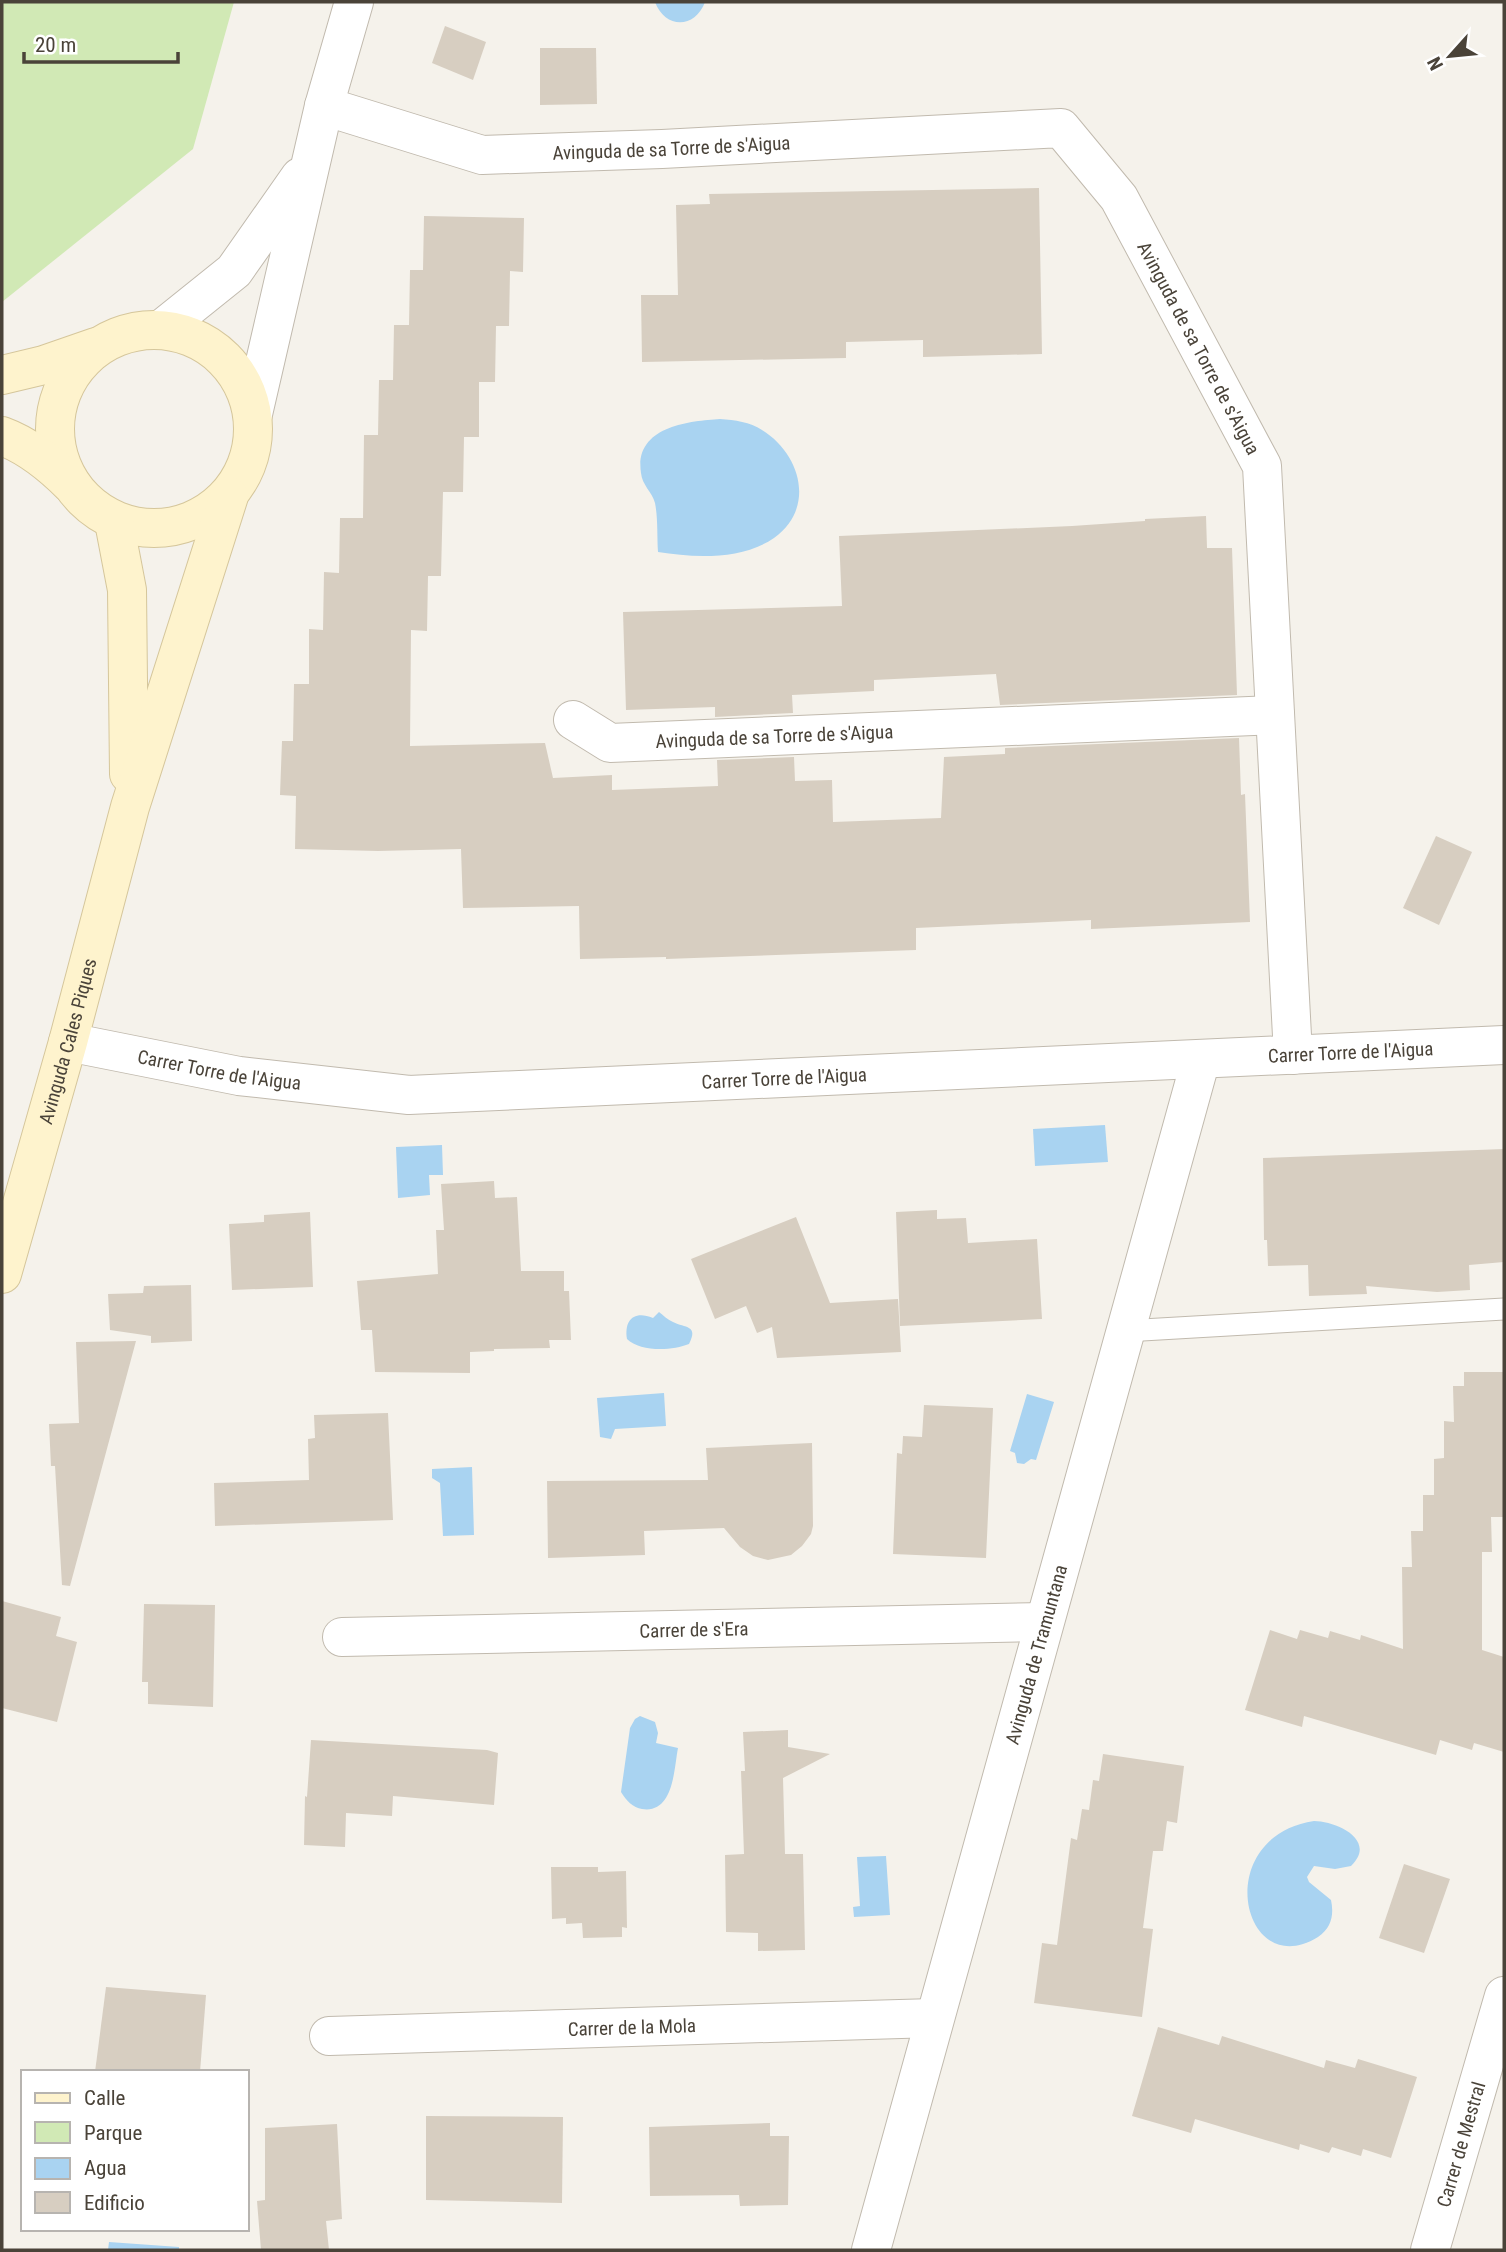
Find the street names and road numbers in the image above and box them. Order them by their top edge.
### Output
street label: Avinguda de sa Torre de s'Aigua [552,131,791,164]
street label: Avinguda de sa Torre de s'Aigua [1133,238,1265,458]
street label: Avinguda de sa Torre de s'Aigua [655,720,894,753]
street label: Avinguda Cales Piques [34,956,101,1127]
street label: Carrer Torre de l'Aigua [1267,1037,1434,1067]
street label: Carrer Torre de l'Aigua [136,1045,302,1094]
street label: Carrer Torre de l'Aigua [701,1063,867,1093]
street label: Avinguda de Tramuntana [1000,1562,1072,1747]
street label: Carrer de s'Era [639,1617,749,1642]
street label: Carrer de la Mola [567,2014,696,2040]
street label: Carrer de Mestral [1432,2079,1490,2210]

